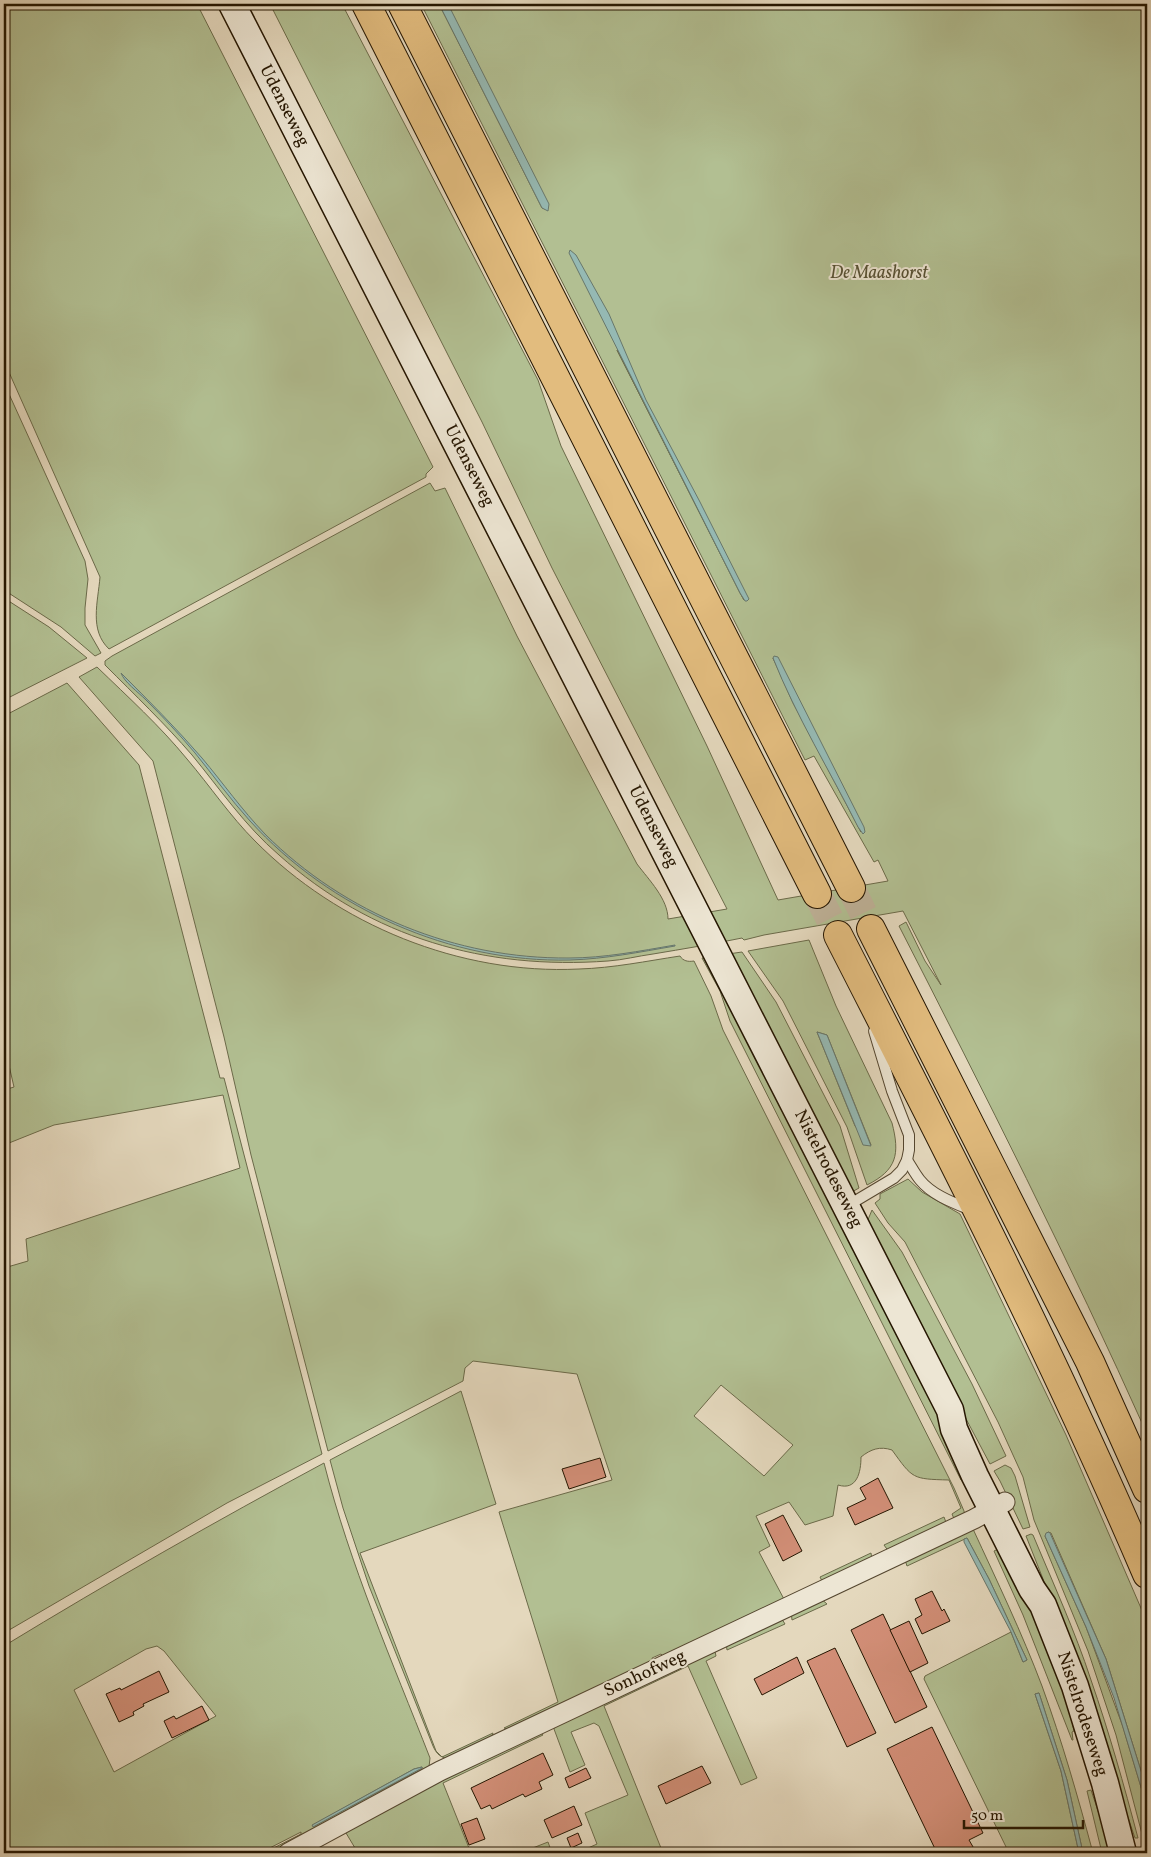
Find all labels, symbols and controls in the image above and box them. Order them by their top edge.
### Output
street label: Udenseweg [253,61,315,151]
park label: De Maashorst [830,261,929,286]
street label: Udenseweg [438,421,500,511]
street label: Udenseweg [622,782,684,872]
street label: Nistelrodeseweg [787,1105,869,1233]
street label: Sonhofweg [600,1644,690,1704]
street label: Nistelrodeseweg [1050,1648,1114,1780]
scale bar [964,1797,1082,1829]
text: 50 m [971,1806,1003,1827]

